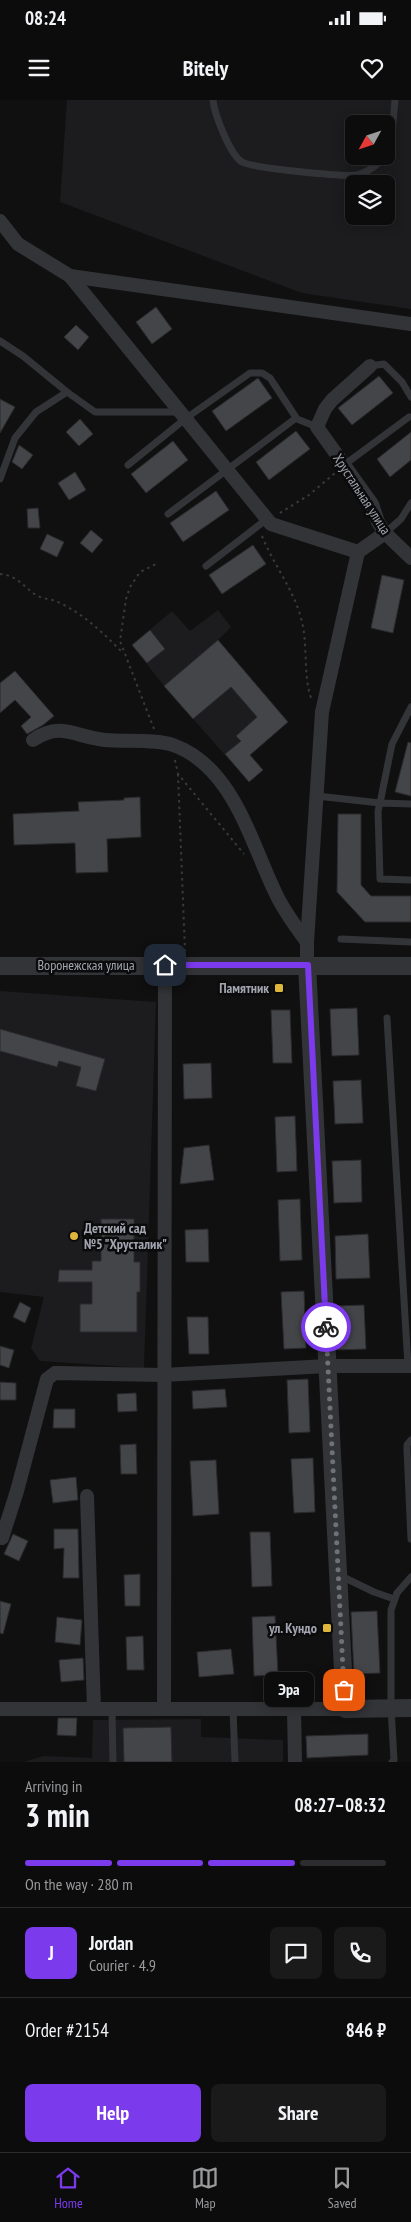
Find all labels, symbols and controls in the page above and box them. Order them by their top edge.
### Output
text: 08:24 [25,6,66,30]
icon: menu [25,54,53,82]
text: Bitely [183,54,228,82]
icon: heart [358,54,386,82]
north arrow [345,115,395,165]
map controls [345,115,395,225]
button: layers [345,175,395,225]
street label: Хрустальная улица [329,450,395,538]
pin [144,944,186,986]
icon: home [151,951,179,979]
street label: Воронежская улица [37,956,135,974]
place label: Памятник [219,979,269,997]
marker: Памятник [273,982,285,994]
place label: Детский сад №5 "Хрусталик" [84,1219,167,1253]
marker: Детский сад №5 "Хрусталик" [68,1230,80,1242]
courier [301,1302,351,1352]
icon: bike [312,1313,340,1341]
place label: ул. Кундо [268,1619,317,1637]
marker: ул. Кундо [321,1622,333,1634]
pin [323,1669,365,1711]
callout: Эра [264,1672,314,1708]
icon: bag [330,1676,358,1704]
text: Эра [278,1679,300,1699]
text: Arriving in [25,1776,82,1796]
text: 08:27–08:32 [294,1793,386,1817]
text: 3 min [25,1794,90,1836]
text: On the way · 280 m [25,1874,133,1894]
button: chat [270,1927,322,1979]
button: phone [334,1927,386,1979]
text: Jordan [89,1931,133,1955]
text: J [48,1941,54,1965]
text: Courier · 4.9 [89,1955,156,1975]
text: Order #2154 [25,2018,109,2042]
text: 846 ₽ [346,2018,386,2042]
button: Help [25,2084,201,2142]
button: Share [211,2084,386,2142]
tab: Home [54,2164,83,2212]
tab: Map [191,2164,219,2212]
tab: Saved [328,2164,357,2212]

